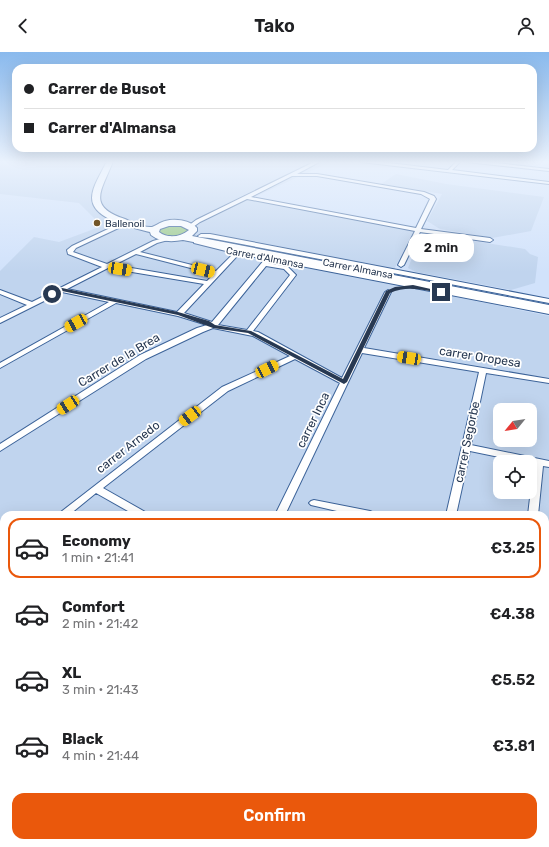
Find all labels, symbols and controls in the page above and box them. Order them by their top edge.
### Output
icon: back [12,15,34,37]
text: Tako [254,15,295,37]
icon: person [515,15,537,37]
text: Carrer de Busot [48,80,166,98]
text: Carrer d'Almansa [48,119,176,137]
marker: Ballenoil [92,218,102,228]
place label: Ballenoil [105,218,144,230]
callout: 2 min [408,234,474,262]
text: 2 min [424,240,458,255]
street label: Carrer d'Almansa [225,245,305,271]
street label: Carrer Almansa [322,256,394,282]
car [107,261,133,277]
car [190,261,216,279]
route end [432,283,450,301]
route start [43,285,61,303]
car [63,312,89,334]
street label: Carrer de la Brea [76,330,162,390]
street label: carrer Oropesa [438,344,522,370]
car [396,350,422,366]
car [254,358,280,380]
street label: carrer Inca [294,390,332,450]
car [55,393,81,417]
street label: carrer Segorbe [452,400,483,484]
north arrow [493,403,537,447]
map controls [493,403,537,499]
car [177,404,203,428]
street label: carrer Arnedo [94,418,163,476]
button: locate [493,455,537,499]
icon: car [14,530,50,566]
text: Economy [62,532,131,550]
text: €3.25 [491,539,535,557]
text: 1 min · 21:41 [62,550,134,565]
icon: car [14,596,50,632]
text: Comfort [62,598,125,616]
text: €4.38 [490,605,535,623]
text: 2 min · 21:42 [62,616,138,631]
icon: car [14,662,50,698]
text: XL [62,664,81,682]
text: €5.52 [491,671,535,689]
text: 3 min · 21:43 [62,682,139,697]
icon: car [14,728,50,764]
text: Black [62,730,103,748]
text: €3.81 [493,737,535,755]
text: 4 min · 21:44 [62,748,139,763]
button: Confirm [12,793,537,839]

